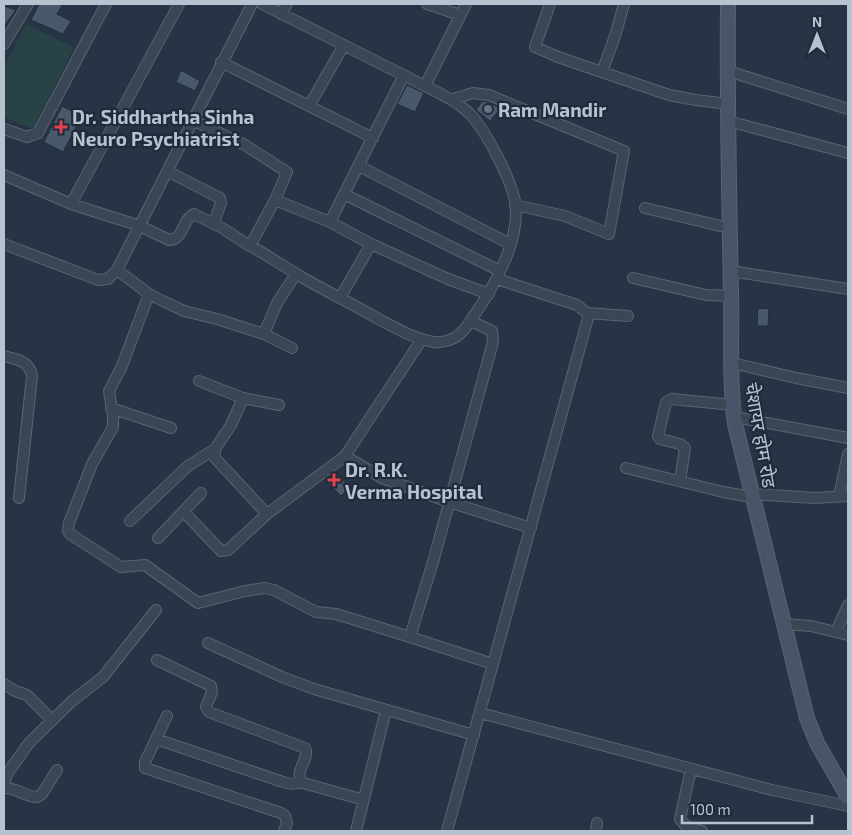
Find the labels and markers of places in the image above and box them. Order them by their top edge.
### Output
place label: Ram Mandir [498,98,606,121]
marker: Ram Mandir [482,103,494,115]
place label: Dr. Siddhartha Sinha Neuro Psychiatrist [72,105,254,151]
marker: Dr. Siddhartha Sinha Neuro Psychiatrist [54,120,68,134]
place label: Dr. R.K. Verma Hospital [345,458,484,503]
marker: Dr. R.K. Verma Hospital [327,473,341,487]

